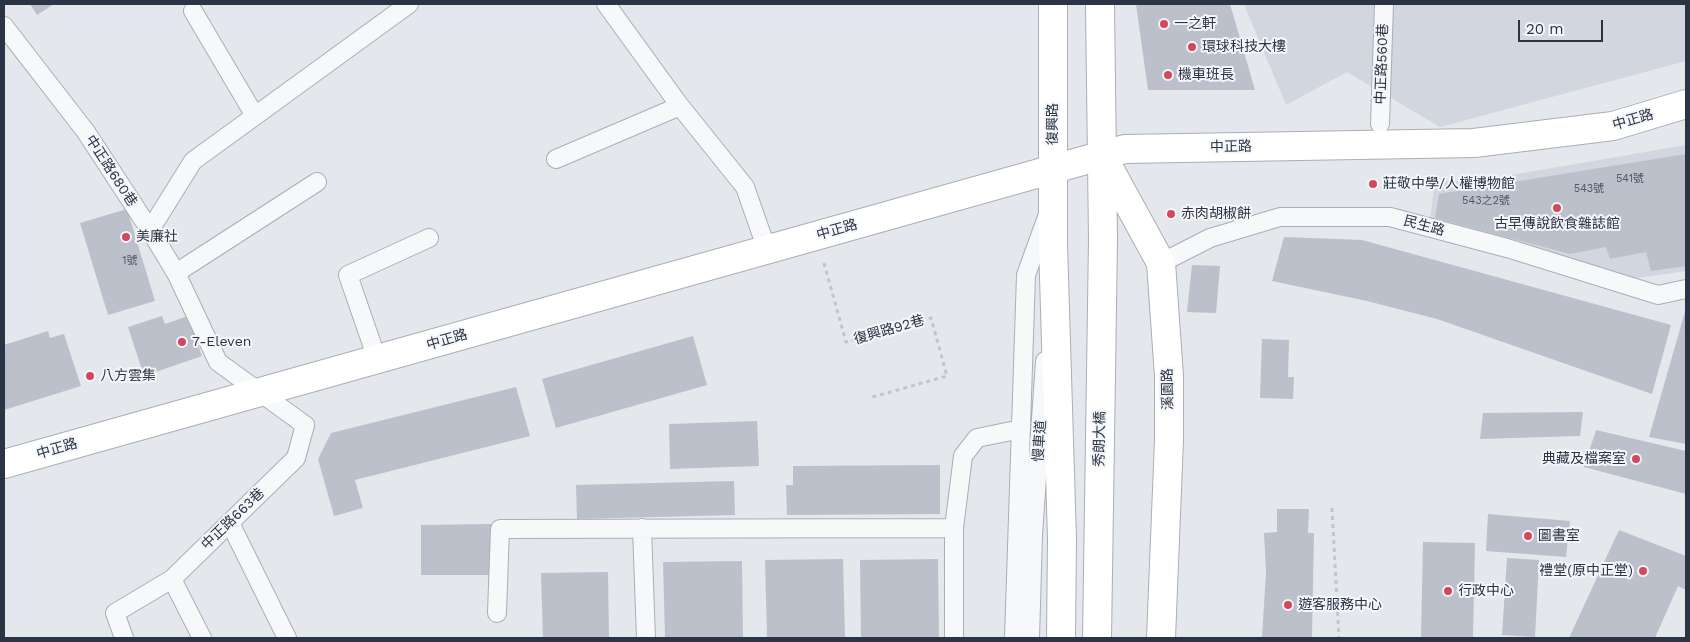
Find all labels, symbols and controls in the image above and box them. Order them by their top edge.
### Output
scale bar [1520,10,1605,42]
place label: 一之軒 [1174,16,1216,32]
marker: 一之軒 [1158,18,1170,30]
text: 20 m [1526,20,1564,38]
street label: 中正路560巷 [1372,23,1392,105]
place label: 環球科技大樓 [1202,39,1286,55]
marker: 環球科技大樓 [1186,41,1198,53]
place label: 機車班長 [1178,67,1234,83]
marker: 機車班長 [1162,69,1174,81]
street label: 復興路 [1045,103,1061,145]
street label: 中正路 [1610,106,1656,134]
street label: 中正路680巷 [82,132,140,210]
street label: 中正路 [1210,138,1252,156]
house number: 541號 [1616,172,1644,186]
place label: 莊敬中學/人權博物館 [1383,176,1515,192]
marker: 莊敬中學/人權博物館 [1367,178,1379,190]
house number: 543號 [1574,182,1604,196]
house number: 543之2號 [1462,194,1510,208]
marker: 古早傳說飲食雜誌館 [1551,202,1563,214]
place label: 赤肉胡椒餅 [1181,206,1251,222]
marker: 赤肉胡椒餅 [1165,208,1177,220]
street label: 民生路 [1402,212,1446,240]
street label: 中正路 [814,216,860,244]
place label: 古早傳說飲食雜誌館 [1494,216,1620,232]
place label: 美廉社 [136,229,178,245]
marker: 美廉社 [120,231,132,243]
house number: 1號 [122,254,138,268]
street label: 復興路92巷 [852,312,926,348]
street label: 中正路 [424,326,470,354]
place label: 7-Eleven [192,334,251,350]
marker: 7-Eleven [176,336,188,348]
place label: 八方雲集 [100,368,156,384]
street label: 溪園路 [1159,368,1177,410]
marker: 八方雲集 [84,370,96,382]
street label: 秀朗大橋 [1091,411,1109,467]
street label: 慢車道 [1030,419,1050,463]
street label: 中正路 [34,435,80,463]
place label: 典藏及檔案室 [1542,451,1626,467]
marker: 典藏及檔案室 [1630,453,1642,465]
street label: 中正路663巷 [198,485,268,553]
place label: 圖書室 [1538,528,1580,544]
marker: 圖書室 [1522,530,1534,542]
place label: 禮堂(原中正堂) [1539,563,1633,579]
marker: 禮堂(原中正堂) [1637,565,1649,577]
place label: 行政中心 [1458,583,1514,599]
marker: 行政中心 [1442,585,1454,597]
place label: 遊客服務中心 [1298,597,1382,613]
marker: 遊客服務中心 [1282,599,1294,611]

